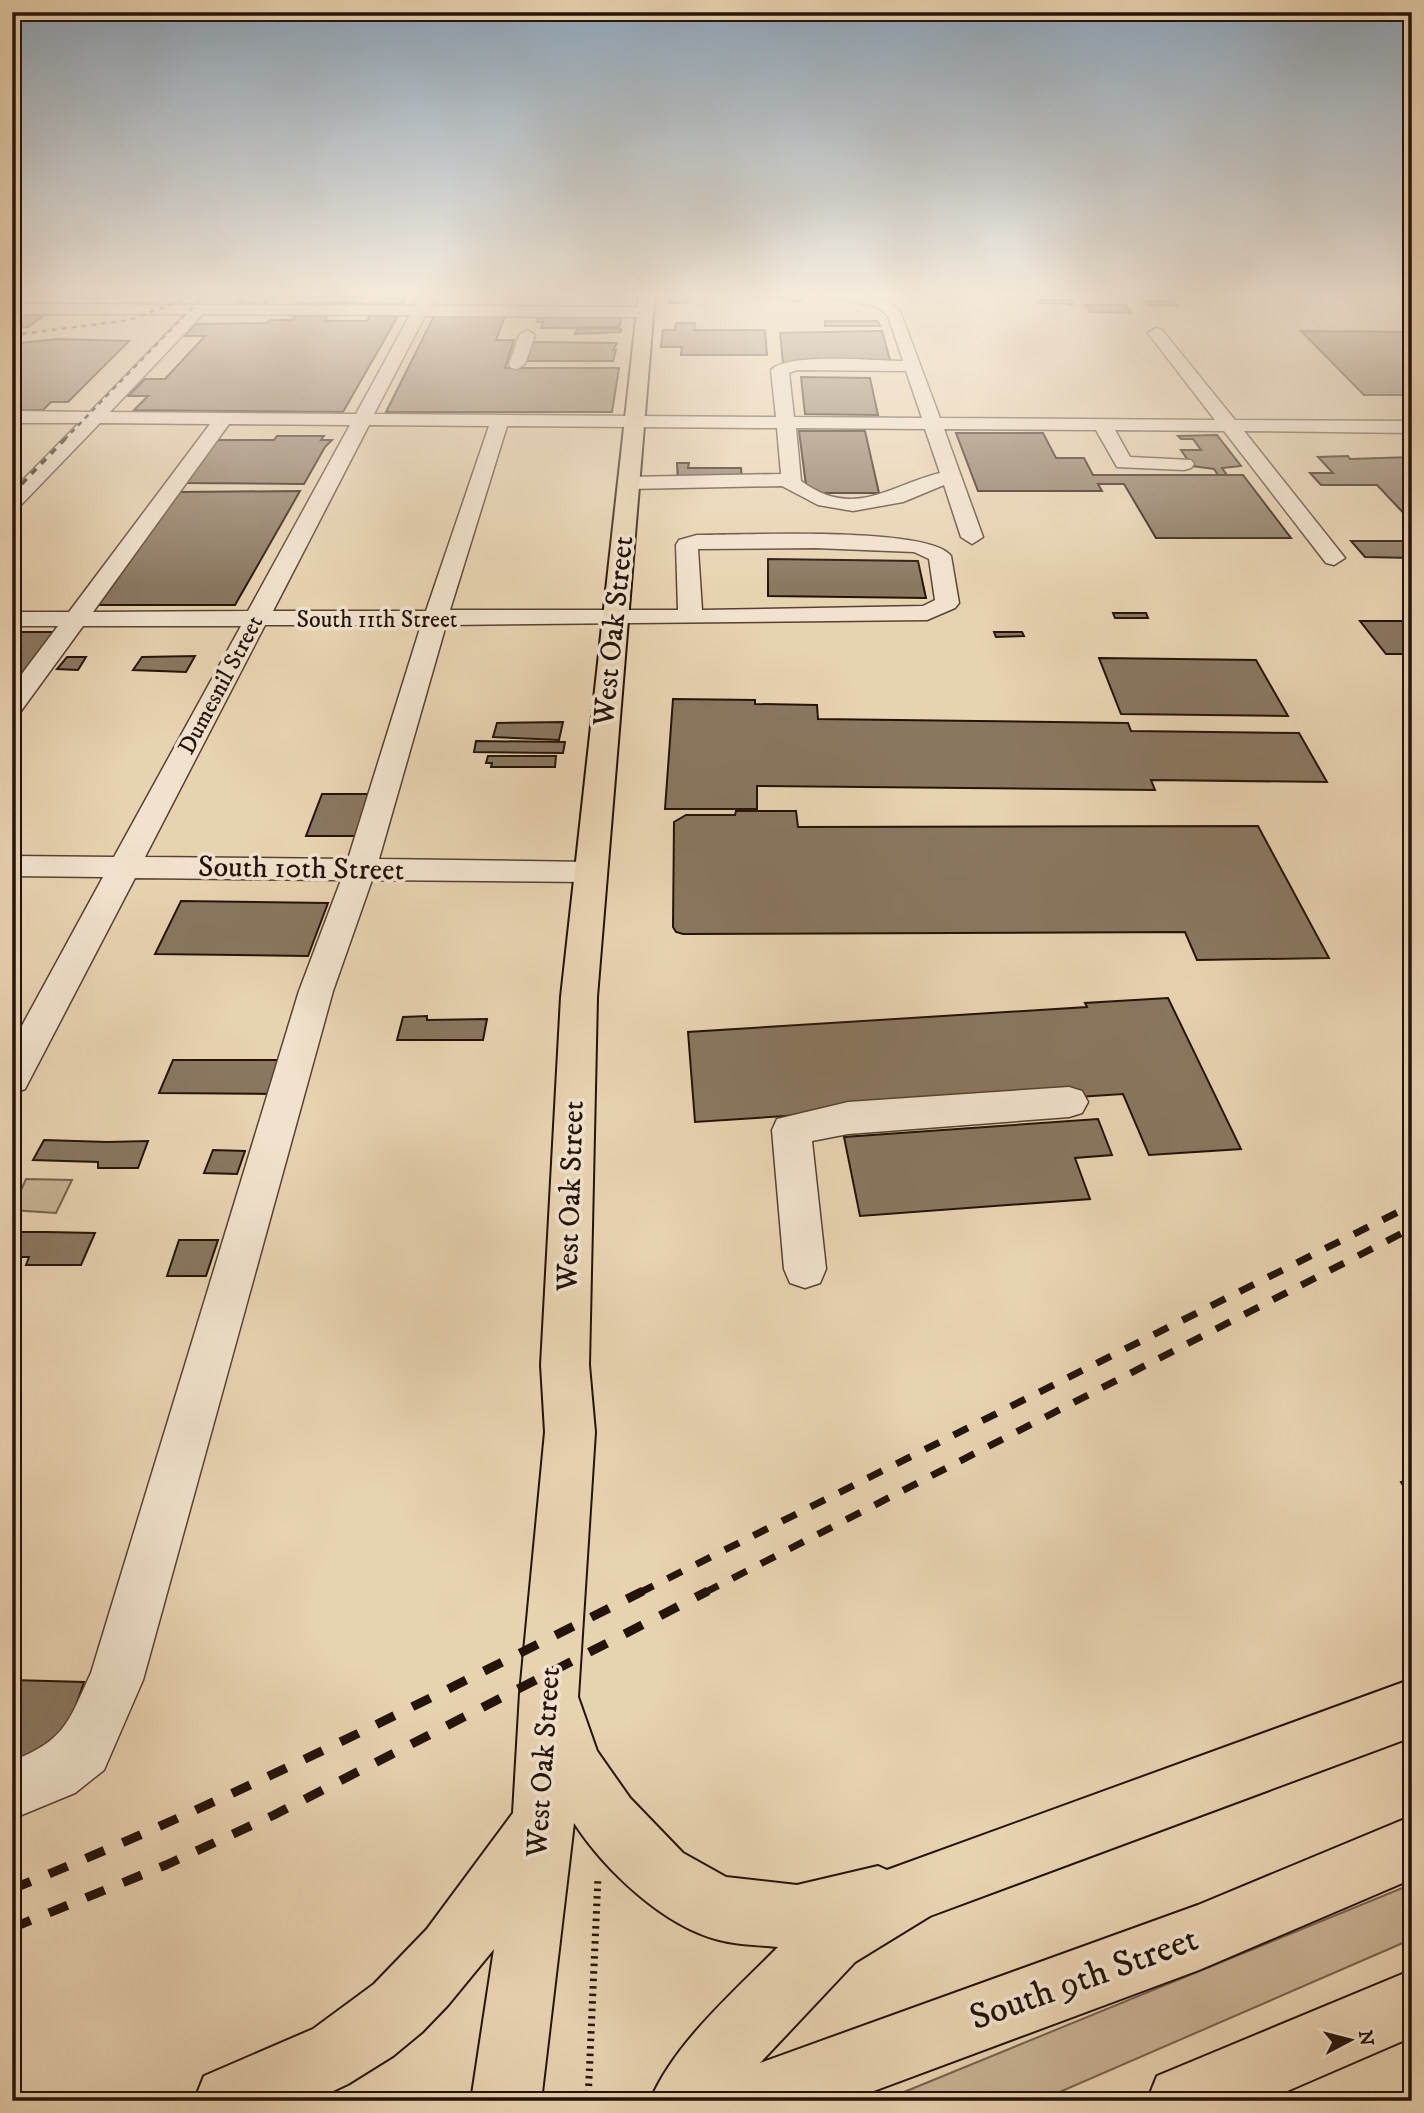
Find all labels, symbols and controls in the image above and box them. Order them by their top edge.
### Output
street label: West Oak Street [586,534,642,729]
street label: South 11th Street [296,605,458,635]
street label: Dumesnil Street [172,610,270,760]
street label: South 10th Street [198,849,404,889]
street label: West Oak Street [549,1100,593,1293]
street label: West Oak Street [519,1666,569,1859]
street label: South 9th Street [963,1916,1205,2042]
north arrow [1316,2004,1386,2074]
text: N [1353,2029,1378,2048]

